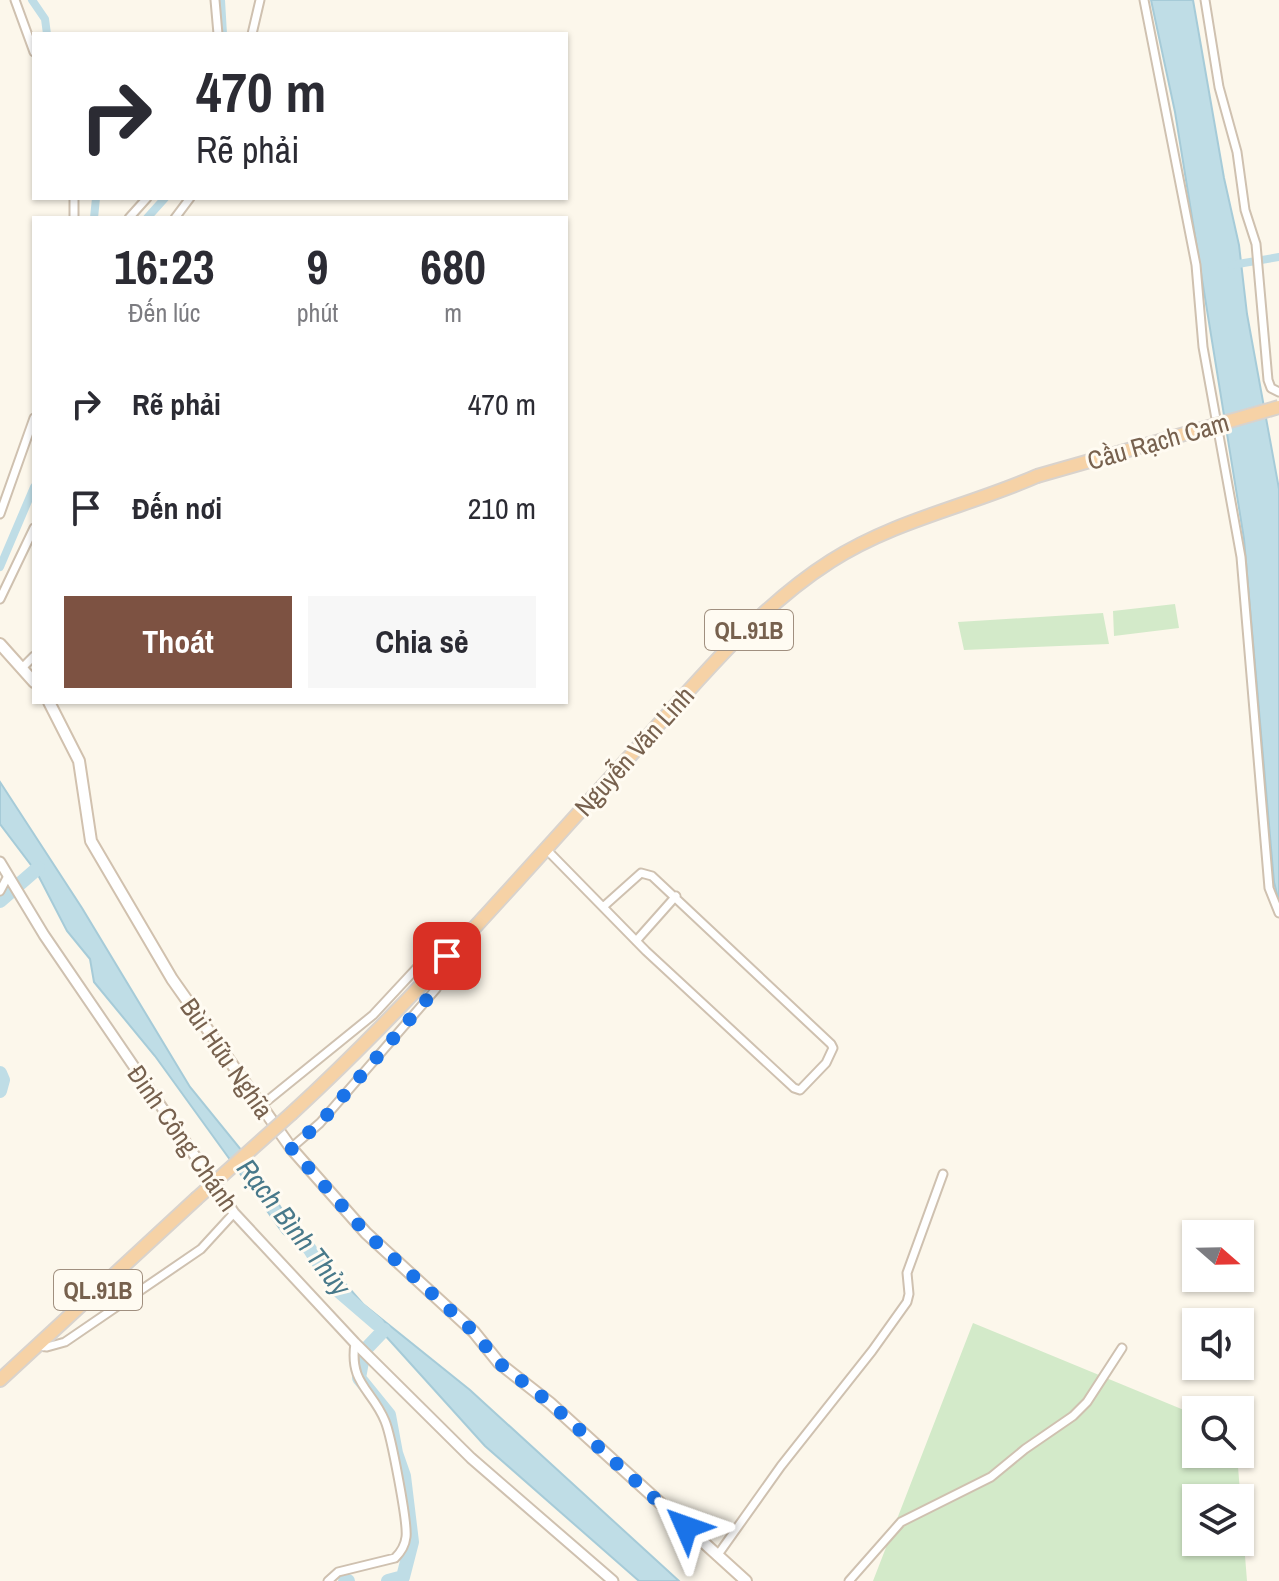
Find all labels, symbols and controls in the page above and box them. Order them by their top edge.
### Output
text: 470 m [196,54,326,129]
icon: right [64,64,168,168]
text: Rẽ phải [196,126,299,174]
text: 16:23 [114,234,215,299]
text: 9 [307,234,328,299]
text: 680 [420,234,486,299]
text: Đến lúc [128,295,201,330]
text: phút [297,295,338,330]
text: m [444,295,462,330]
icon: right [64,382,108,426]
text: Rẽ phải [132,384,221,424]
text: 470 m [468,384,536,424]
street label: Cầu Rạch Cam [1083,404,1233,478]
icon: arrive [64,486,108,530]
text: Đến nơi [132,488,222,528]
text: 210 m [468,488,536,528]
button: Thoát [64,596,292,688]
button: Chia sẻ [308,596,536,688]
road number: QL.91B [705,610,793,650]
street label: Nguyễn Văn Linh [566,679,702,823]
pin [413,922,481,990]
icon: arrive [425,934,469,978]
street label: Bùi Hữu Nghĩa [173,991,282,1125]
street label: Đinh Công Chánh [120,1058,246,1218]
water label: Rạch Bình Thủy [229,1151,360,1305]
north arrow [1182,1220,1254,1292]
map controls [1182,1220,1254,1556]
road number: QL.91B [54,1270,142,1310]
button: sound [1182,1308,1254,1380]
button: search [1182,1396,1254,1468]
button: layers [1182,1484,1254,1556]
position arrow [644,1485,728,1569]

